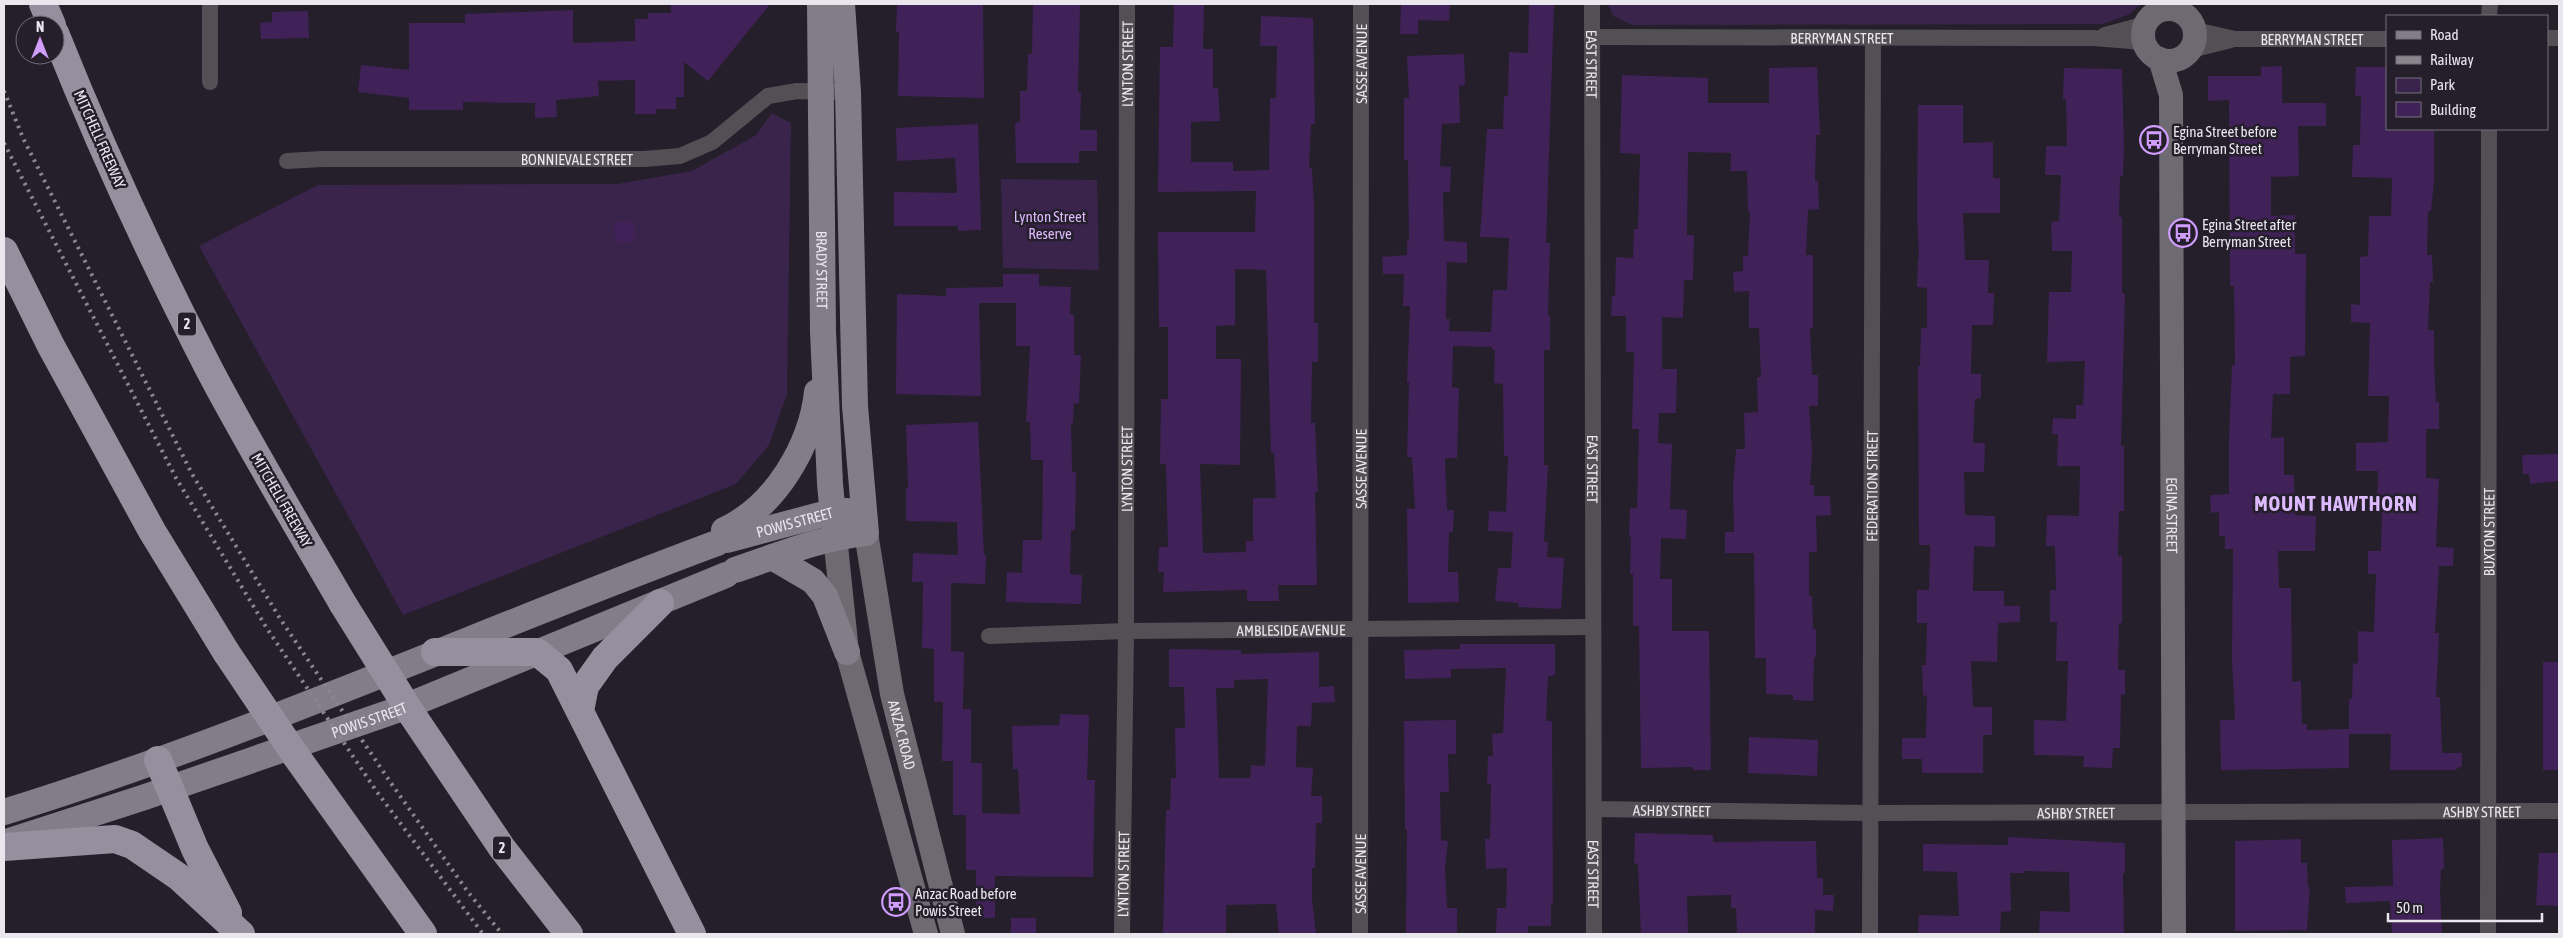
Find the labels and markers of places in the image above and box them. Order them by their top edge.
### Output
place label: Egina Street before Berryman Street [2173,123,2277,157]
bus stop icon: Egina Street before Berryman Street [2139,125,2169,155]
place label: Egina Street after Berryman Street [2202,216,2297,250]
bus stop icon: Egina Street after Berryman Street [2168,218,2198,248]
place label: Anzac Road before Powis Street [915,885,1017,919]
bus stop icon: Anzac Road before Powis Street [881,887,911,917]

